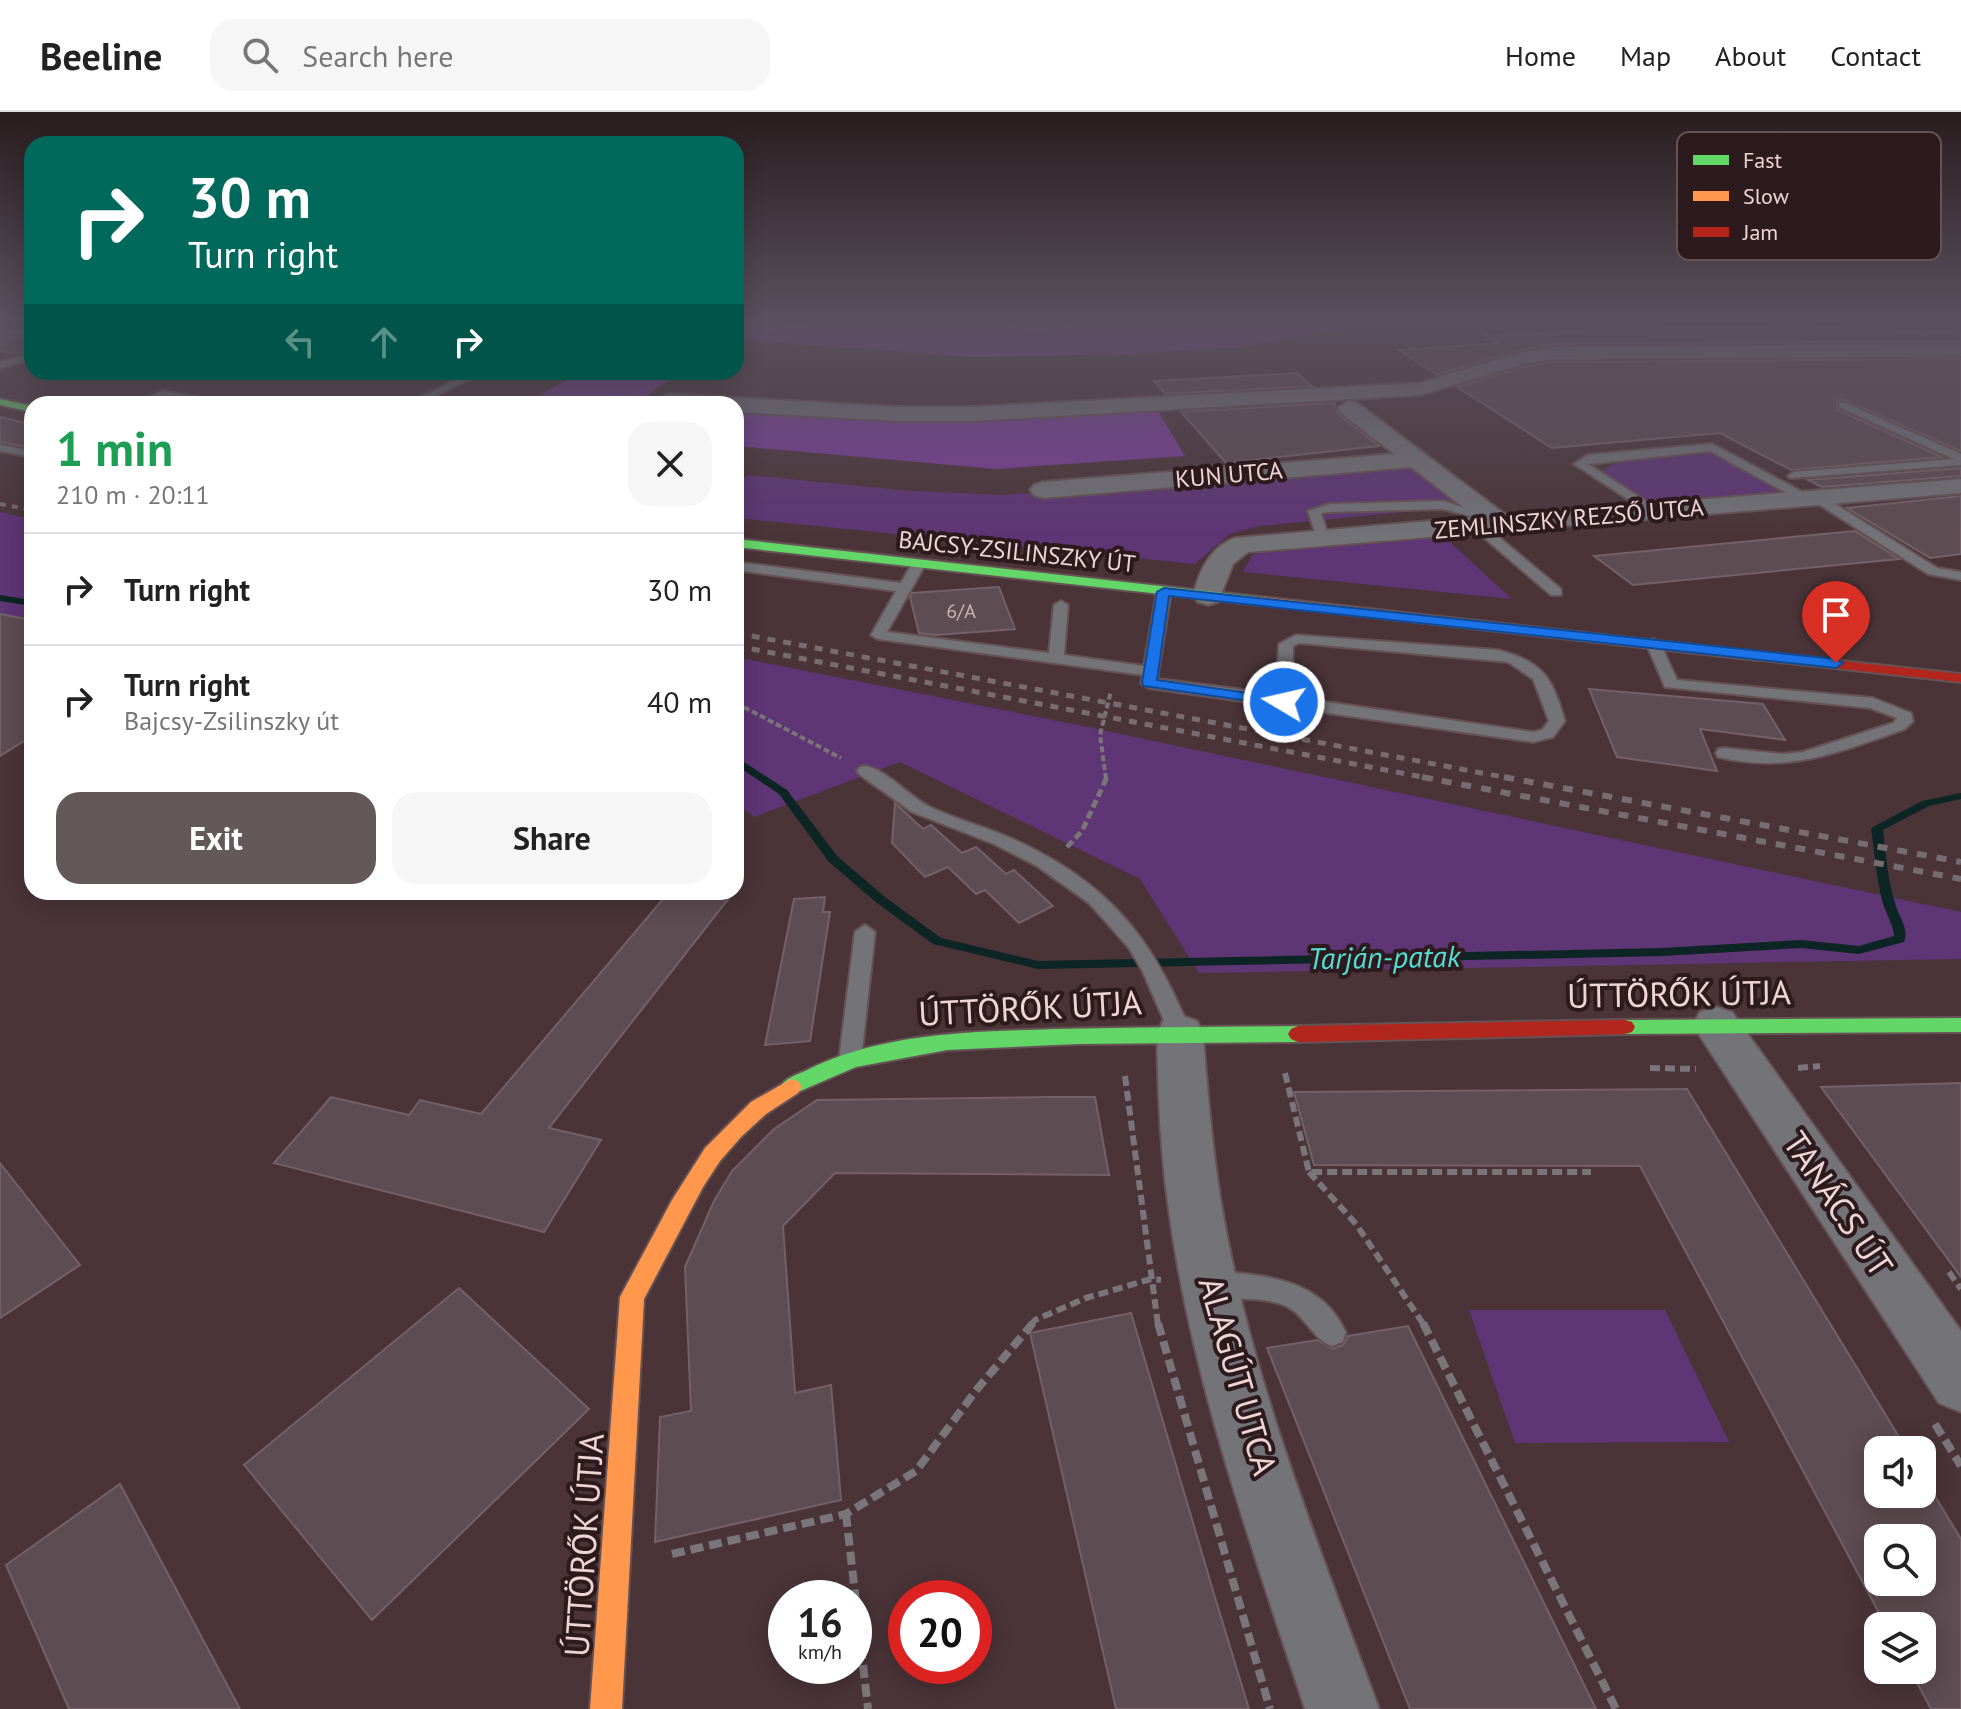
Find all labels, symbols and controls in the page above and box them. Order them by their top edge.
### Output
search box [210,19,770,91]
text: Beeline [40,31,162,80]
icon: search [238,33,282,77]
text: Search here [302,36,454,75]
text: Home [1505,37,1576,74]
text: Map [1620,37,1671,74]
text: About [1715,37,1786,74]
text: Contact [1830,37,1921,74]
legend [1677,132,1941,260]
text: Fast [1743,146,1783,174]
text: 30 m [188,161,311,233]
icon: right [56,168,160,272]
text: Slow [1743,182,1789,210]
text: Jam [1742,218,1778,246]
text: Turn right [188,231,338,278]
icon: left [278,320,322,364]
icon: ahead [362,320,406,364]
icon: right [446,320,490,364]
text: 1 min [56,417,173,479]
button: close [628,422,712,506]
street label: KUN UTCA [1174,454,1284,495]
text: 210 m · 20:11 [56,478,210,511]
street label: ZEMLINSZKY REZSŐ UTCA [1433,491,1705,546]
street label: BAJCSY-ZSILINSZKY ÚT [897,524,1137,579]
icon: right [56,567,100,611]
text: Turn right [124,570,250,609]
text: 30 m [647,570,712,609]
pin [1802,581,1870,663]
icon: arrive [1814,593,1858,637]
house number: 6/A [946,598,976,624]
position arrow [1242,660,1326,744]
text: Turn right [124,665,250,704]
icon: right [56,679,100,723]
text: 40 m [647,682,712,721]
text: Bajcsy-Zsilinszky út [124,704,339,737]
button: Exit [56,792,376,884]
button: Share [392,792,712,884]
water label: Tarján-patak [1307,936,1462,977]
street label: ÚTTÖRŐK ÚTJA [1567,969,1791,1017]
street label: ÚTTÖRŐK ÚTJA [917,979,1143,1035]
street label: TANÁCS ÚT [1774,1122,1904,1285]
street label: ALAGÚT UTCA [1190,1272,1288,1480]
street label: ÚTTÖRŐK ÚTJA [553,1432,613,1658]
map controls [1864,1436,1936,1684]
button: sound [1864,1436,1936,1508]
button: search [1864,1524,1936,1596]
speed limit sign: 20 [888,1580,992,1684]
text: 16 [797,1596,843,1648]
button: layers [1864,1612,1936,1684]
text: km/h [798,1639,842,1665]

